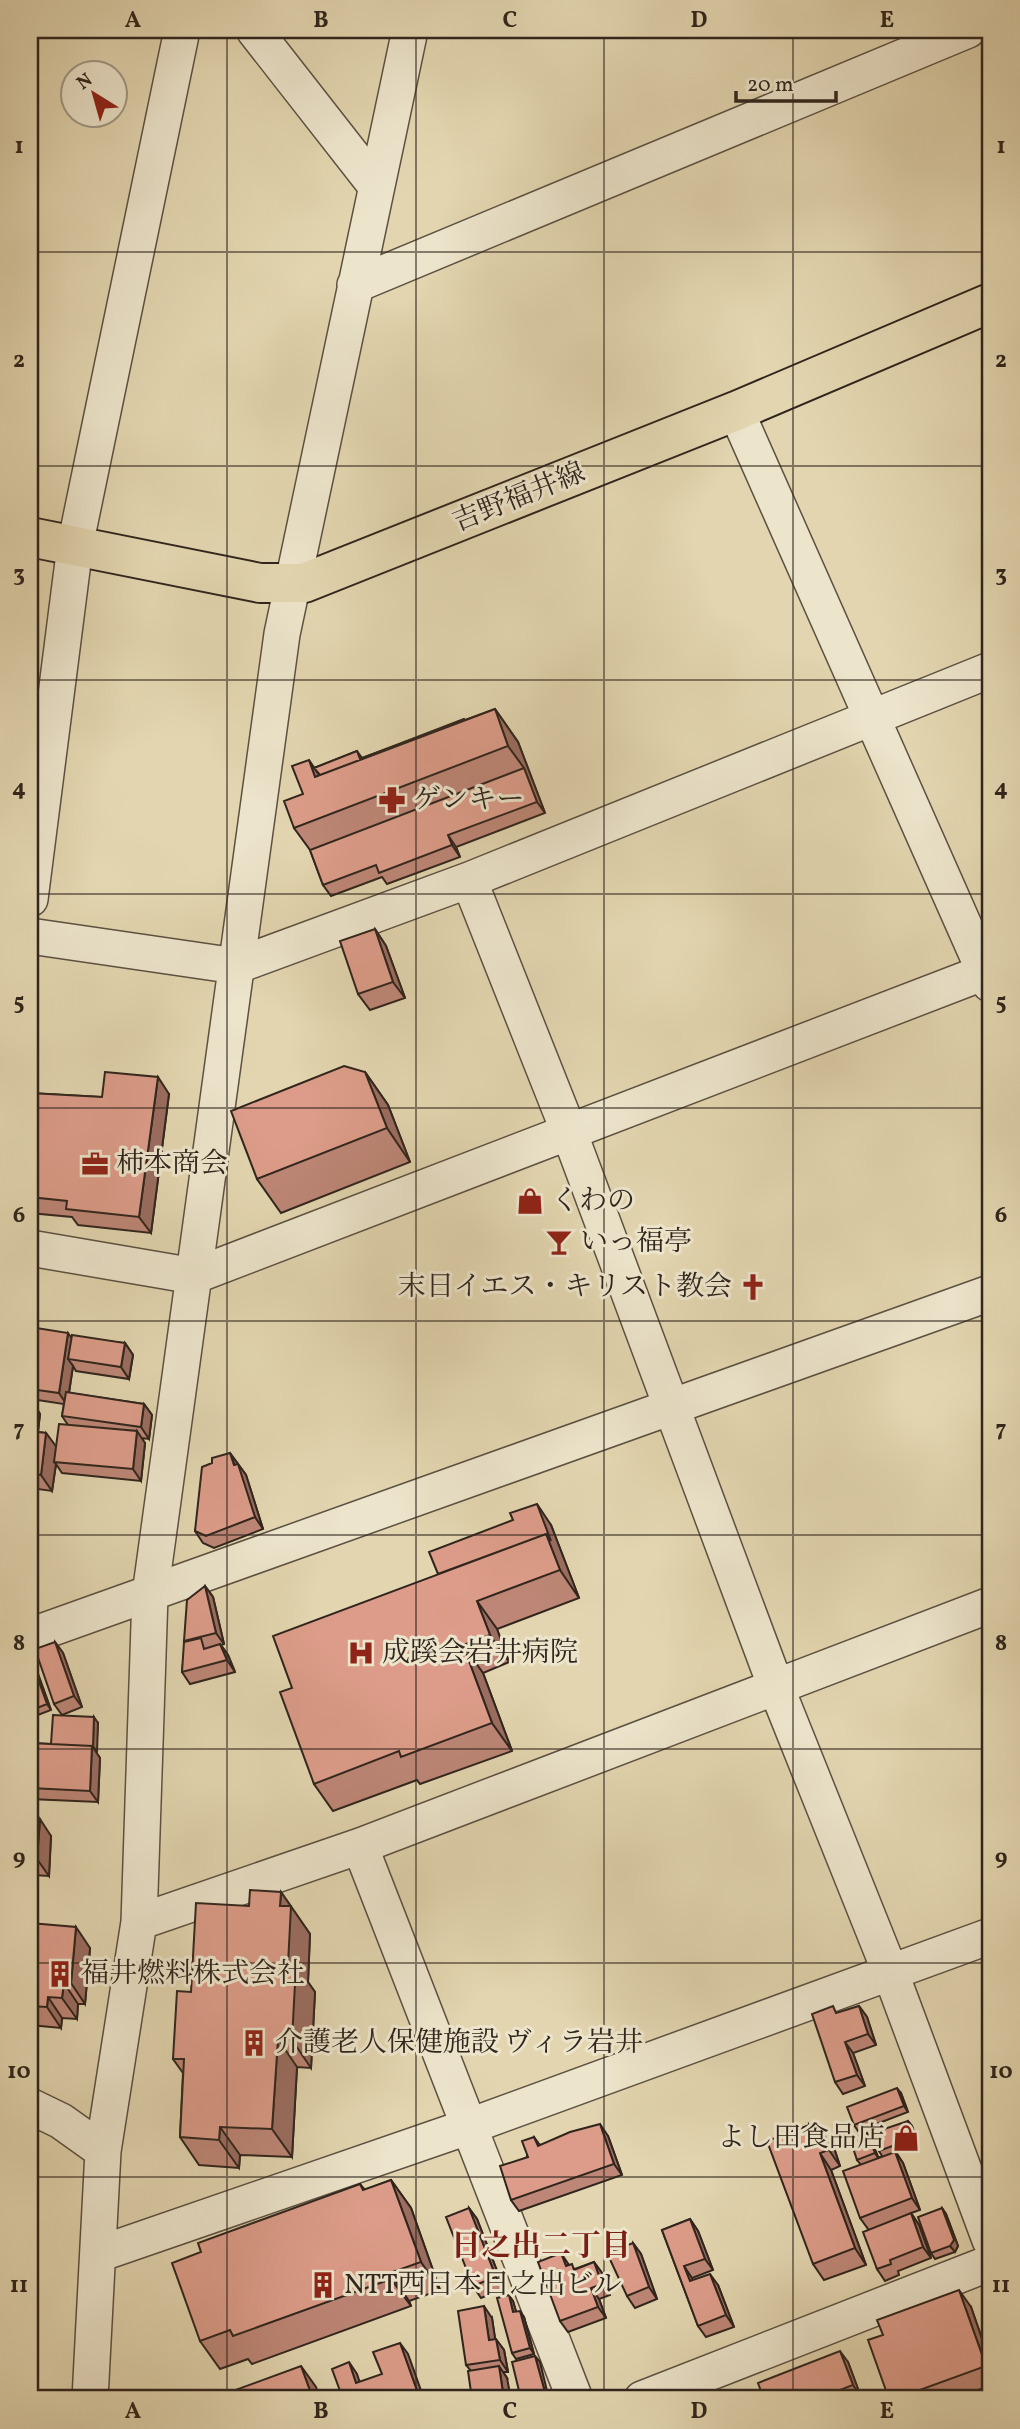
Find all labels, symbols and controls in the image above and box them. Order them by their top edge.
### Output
text: A [125,5,141,37]
text: B [313,5,329,37]
text: C [503,5,517,37]
text: D [691,5,708,37]
text: E [880,5,894,37]
north arrow [60,60,130,130]
scale bar [736,60,836,104]
text: N [72,67,98,97]
text: 20 m [747,71,793,100]
text: 1 [14,131,24,163]
text: 1 [996,131,1006,163]
text: 2 [13,345,25,377]
text: 2 [995,345,1007,377]
street label: 吉野福井線 [447,454,591,542]
text: 3 [13,559,25,591]
text: 3 [995,559,1007,591]
text: 4 [12,773,26,805]
text: 4 [994,773,1008,805]
place label: ゲンキー [413,781,524,820]
pharmacy icon: ゲンキー [377,785,407,815]
text: 5 [13,987,25,1019]
text: 5 [995,987,1007,1019]
place label: 柿本商会 [116,1145,228,1184]
office icon: 柿本商会 [80,1149,110,1179]
place label: くわの [551,1182,635,1221]
shop icon: くわの [515,1186,545,1216]
text: 6 [13,1200,25,1232]
text: 6 [995,1200,1007,1232]
place label: いっ福亭 [580,1223,692,1262]
bar icon: いっ福亭 [544,1227,574,1257]
place label: 末日イエス・キリスト教会 [398,1268,732,1307]
church icon: 末日イエス・キリスト教会 [738,1272,768,1302]
text: 7 [14,1414,25,1446]
text: 7 [996,1414,1007,1446]
text: 8 [13,1628,25,1660]
text: 8 [995,1628,1007,1660]
place label: 成蹊会岩井病院 [382,1634,578,1673]
hospital icon: 成蹊会岩井病院 [346,1638,376,1668]
text: 9 [13,1842,25,1874]
text: 9 [995,1842,1007,1874]
place label: 福井燃料株式会社 [81,1955,305,1994]
building icon: 福井燃料株式会社 [45,1959,75,1989]
place label: 介護老人保健施設 ヴィラ岩井 [275,2024,643,2063]
building icon: 介護老人保健施設 ヴィラ岩井 [239,2028,269,2058]
text: 10 [7,2056,31,2088]
text: 10 [989,2056,1013,2088]
place label: よし田食品店 [717,2119,885,2158]
shop icon: よし田食品店 [891,2123,921,2153]
district label: 日之出二丁目 [451,2226,631,2268]
place label: NTT西日本日之出ビル [344,2266,622,2305]
text: 11 [10,2270,28,2302]
building icon: NTT西日本日之出ビル [308,2270,338,2300]
text: 11 [992,2270,1010,2302]
text: A [125,2396,141,2428]
text: B [313,2396,329,2428]
text: C [503,2396,517,2428]
text: D [691,2396,708,2428]
text: E [880,2396,894,2428]

